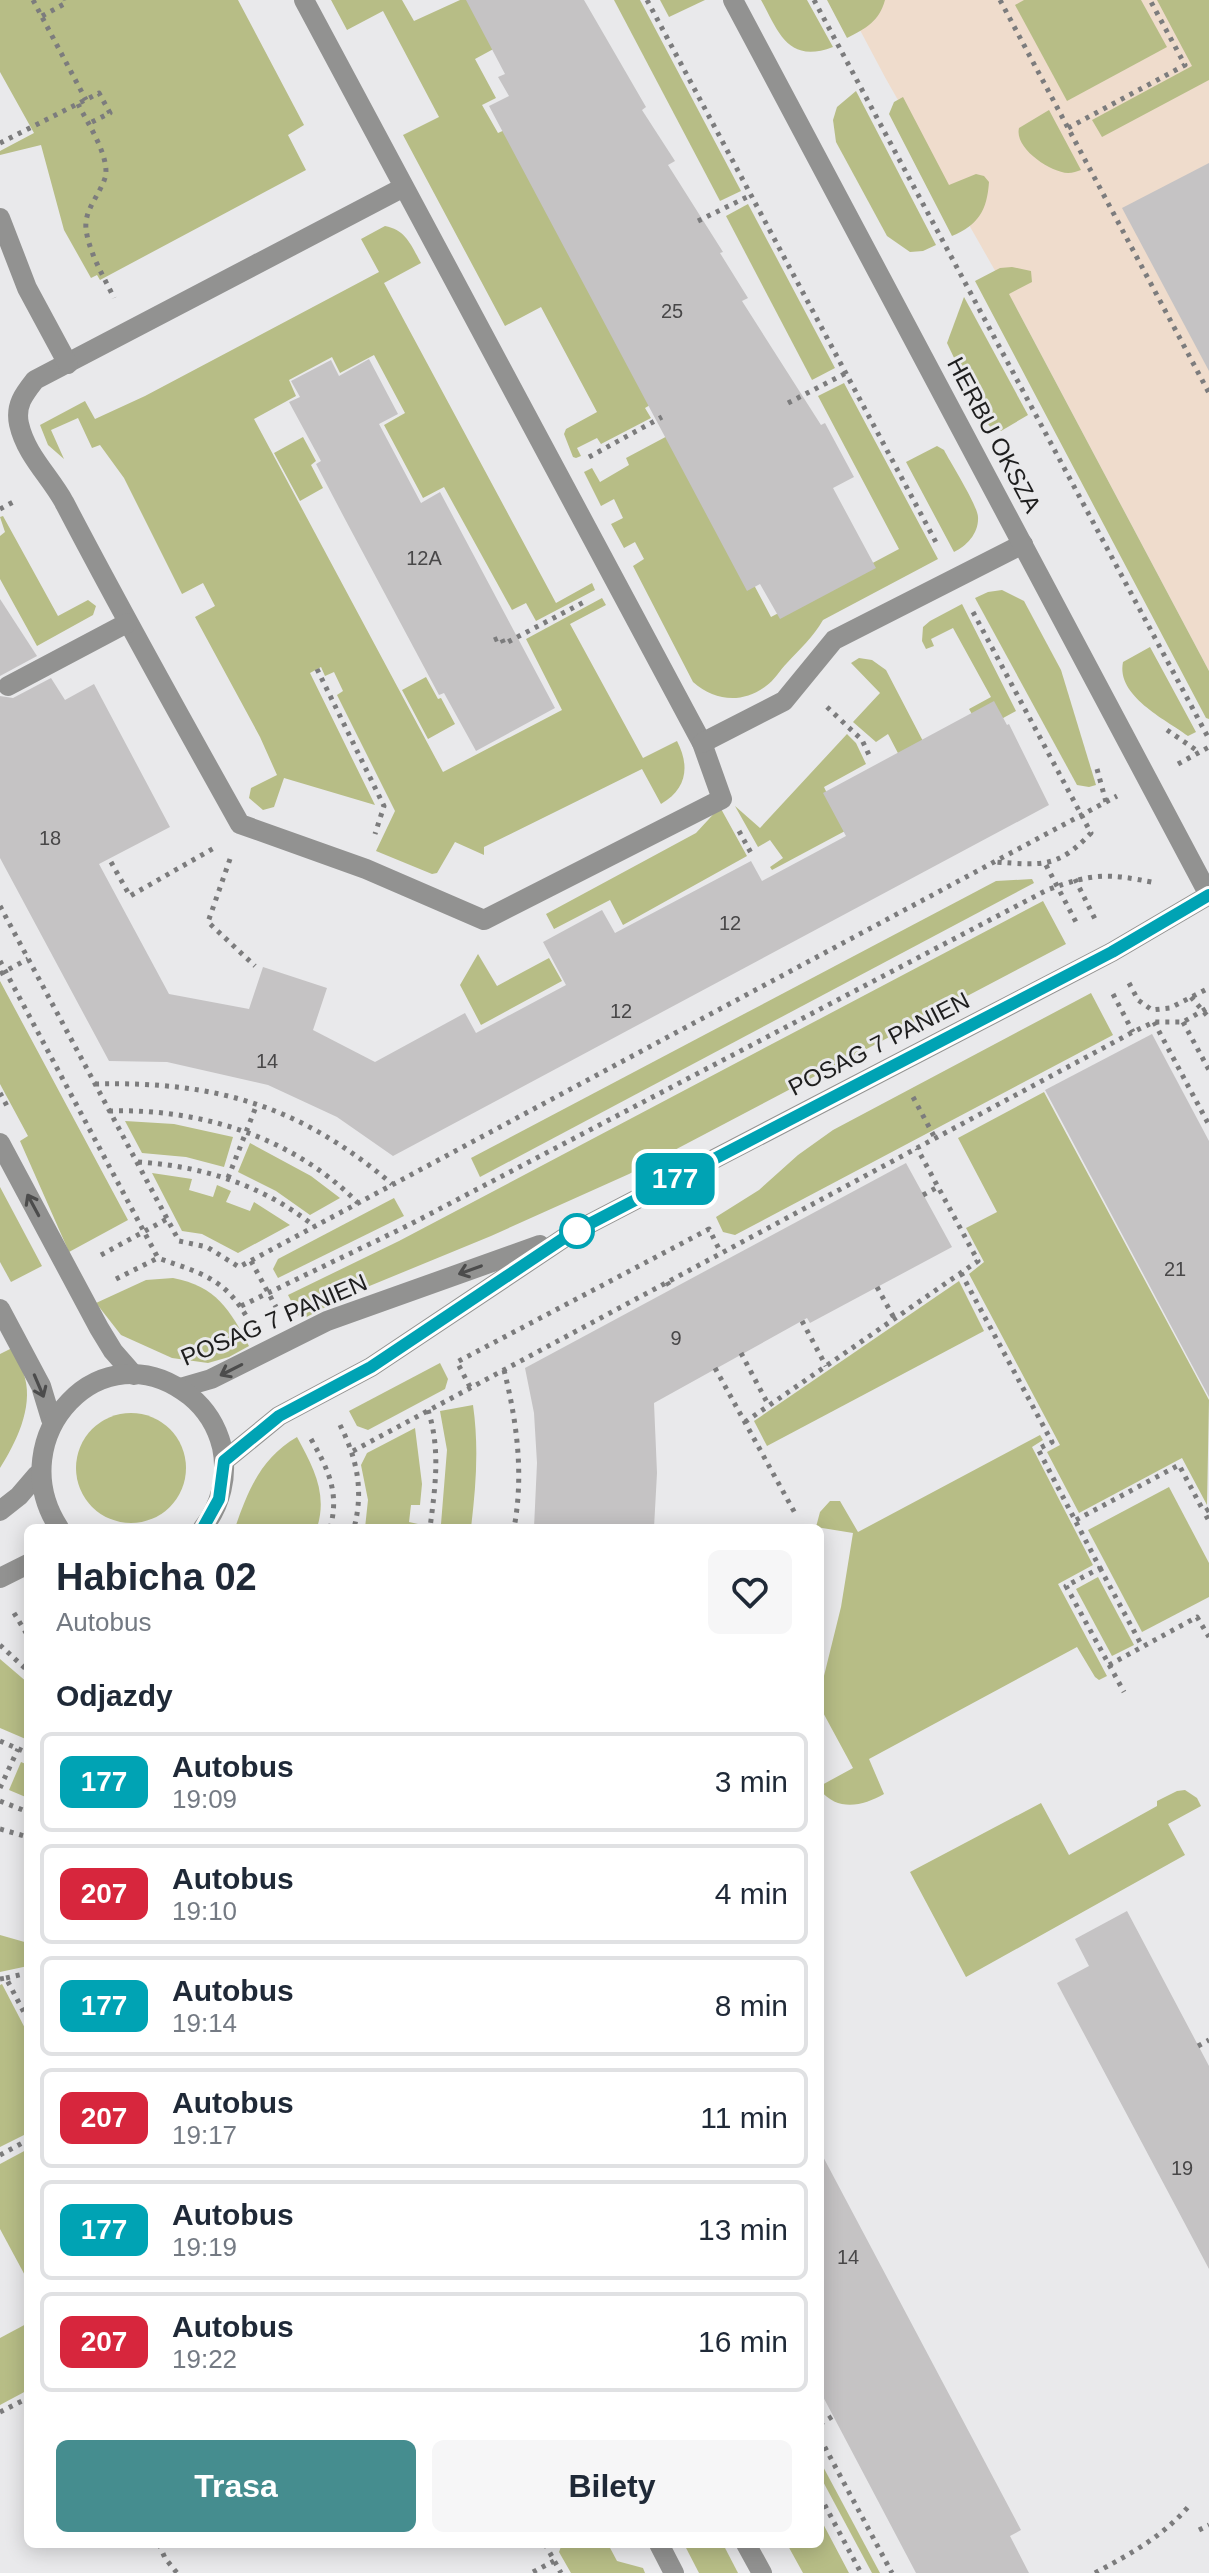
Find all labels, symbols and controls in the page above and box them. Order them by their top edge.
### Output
house number: 25 [661,300,683,322]
street label: HERBU OKSZA [942,352,1047,517]
house number: 12A [406,547,442,569]
house number: 18 [39,827,61,849]
house number: 12 [719,912,741,934]
street label: POSAG 7 PANIEN [784,986,974,1101]
house number: 12 [610,1000,632,1022]
house number: 14 [256,1050,278,1072]
line badge: 177 [629,1153,721,1205]
text: 177 [652,1163,698,1194]
one-way arrow [25,1194,41,1218]
unlabelled marker [560,1214,594,1248]
house number: 21 [1164,1258,1186,1280]
one-way arrow [458,1264,483,1278]
street label: POSAG 7 PANIEN [177,1268,371,1371]
house number: 9 [670,1327,682,1349]
one-way arrow [219,1362,243,1378]
one-way arrow [33,1373,48,1398]
button: heart [708,1550,792,1634]
text: Habicha 02 [56,1556,257,1598]
text: Autobus [56,1607,151,1637]
text: Odjazdy [56,1679,173,1712]
text: Autobus [172,1750,294,1783]
text: 3 min [715,1765,788,1798]
text: 177 [81,1766,127,1797]
text: 19:09 [172,1784,237,1814]
text: Autobus [172,1862,294,1895]
text: 4 min [715,1877,788,1910]
text: 207 [81,1878,127,1909]
text: 19:10 [172,1896,237,1926]
text: Autobus [172,1974,294,2007]
text: 8 min [715,1989,788,2022]
text: 177 [81,1990,127,2021]
text: 19:14 [172,2008,237,2038]
text: Autobus [172,2086,294,2119]
text: 11 min [700,2101,788,2134]
text: 207 [81,2102,127,2133]
text: 19:17 [172,2120,237,2150]
house number: 19 [1171,2157,1193,2179]
text: Autobus [172,2198,294,2231]
text: 13 min [698,2213,788,2246]
text: 177 [81,2214,127,2245]
text: 19:19 [172,2232,237,2262]
house number: 14 [837,2246,859,2268]
text: Autobus [172,2310,294,2343]
text: 16 min [698,2325,788,2358]
text: 207 [81,2326,127,2357]
text: 19:22 [172,2344,237,2374]
button: Trasa [56,2440,416,2532]
button: Bilety [432,2440,792,2532]

